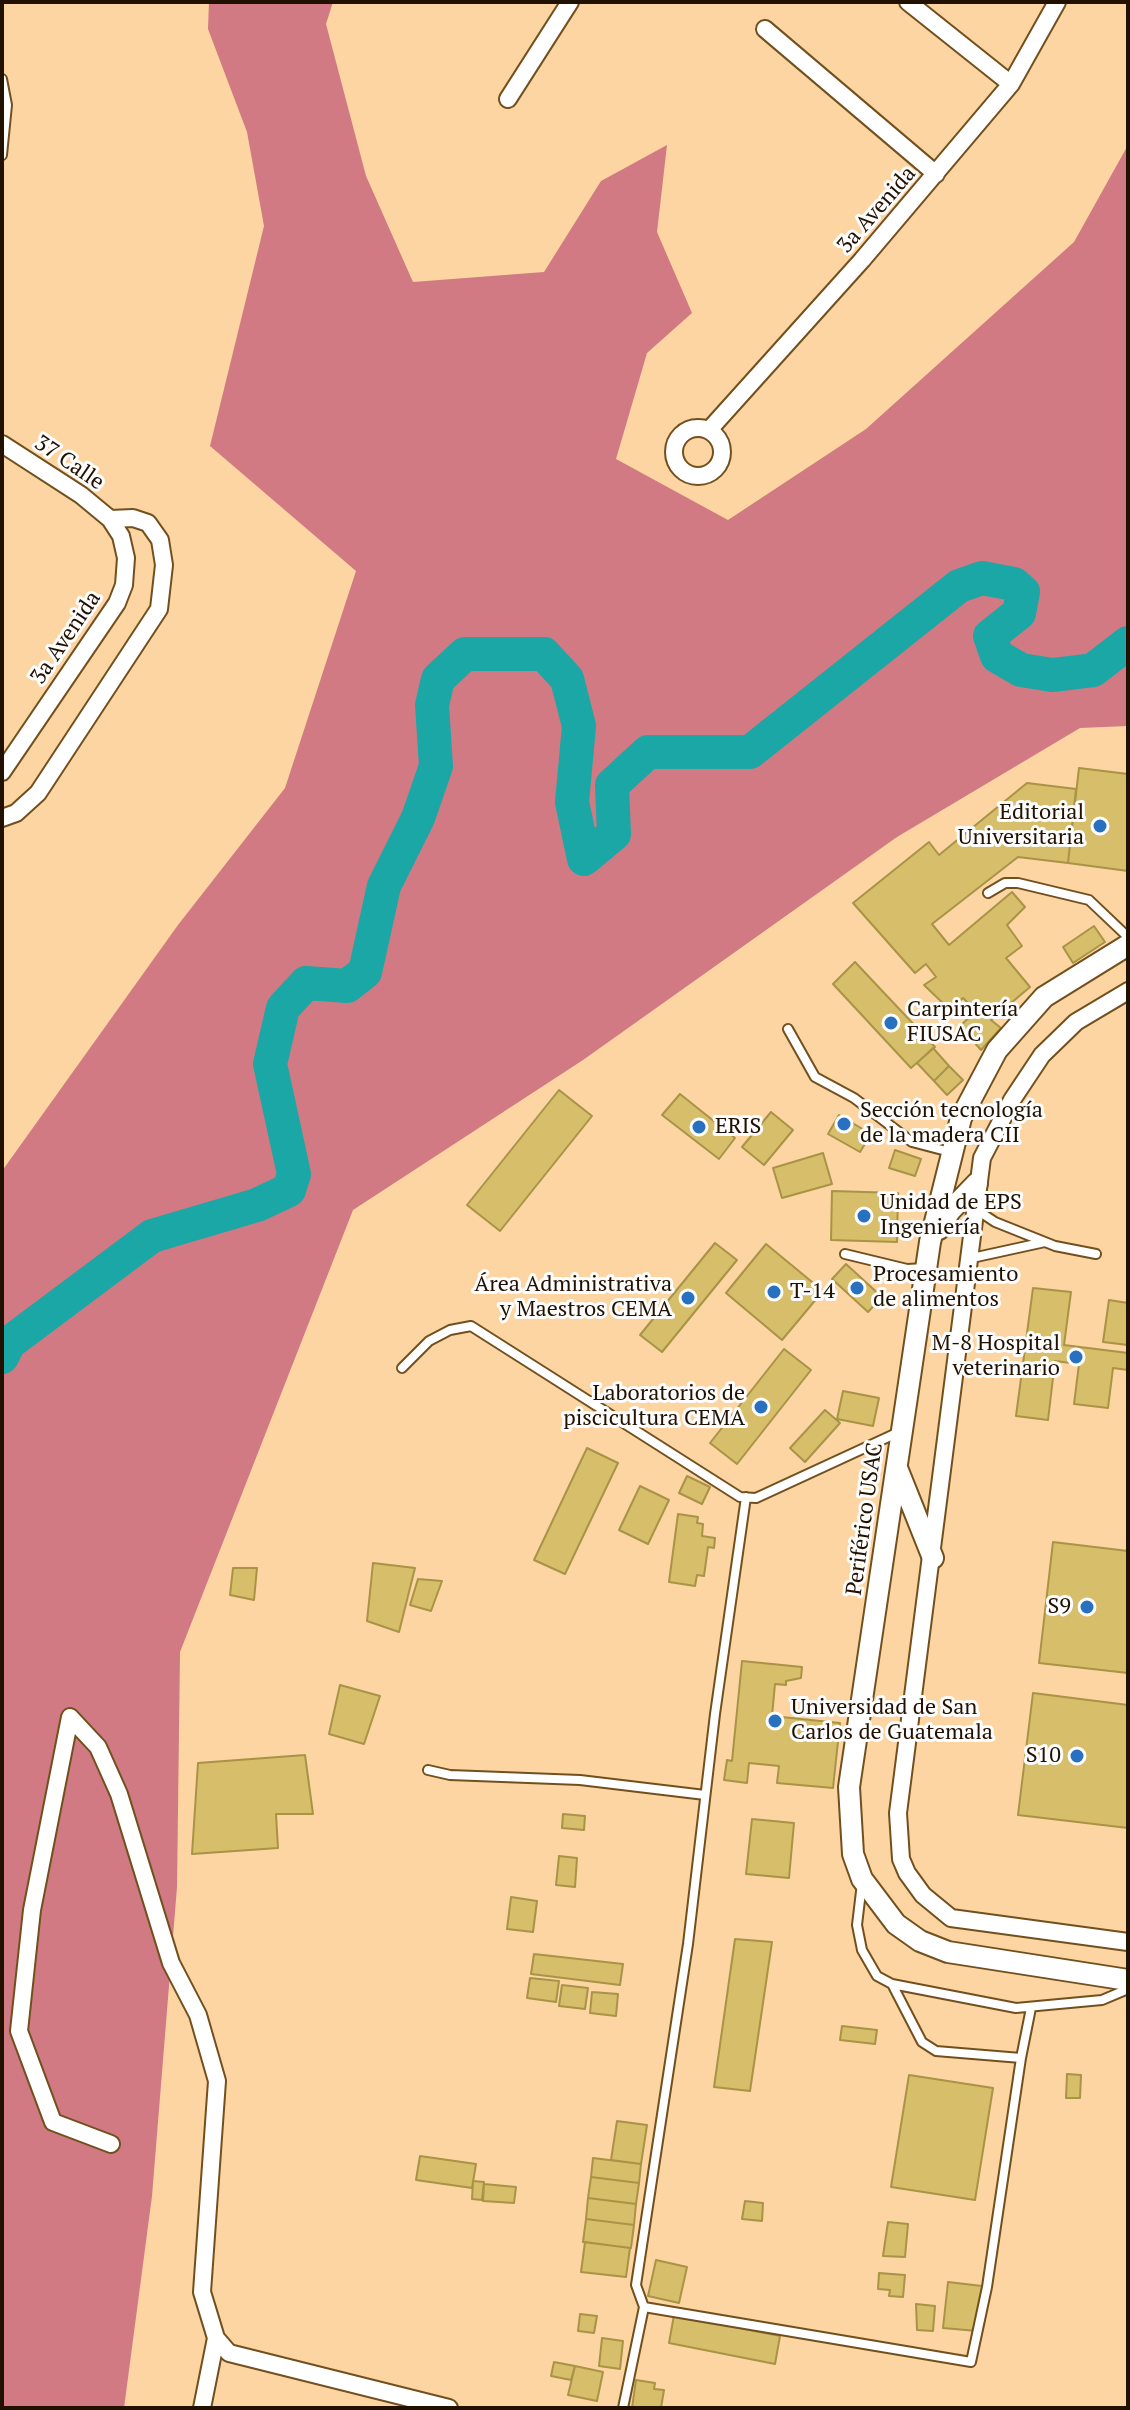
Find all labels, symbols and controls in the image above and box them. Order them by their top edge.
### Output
street label: 3a Avenida [832,161,922,259]
street label: 37 Calle [29,430,109,496]
street label: 3a Avenida [25,586,107,690]
place label: Editorial Universitaria [958,800,1084,852]
marker: Editorial Universitaria [1091,817,1109,835]
place label: Carpintería FIUSAC [907,997,1018,1048]
marker: Carpintería FIUSAC [882,1014,900,1032]
place label: Sección tecnología de la madera CII [860,1098,1043,1150]
place label: ERIS [715,1114,761,1140]
marker: Sección tecnología de la madera CII [835,1115,853,1133]
marker: ERIS [690,1118,708,1136]
place label: Unidad de EPS Ingeniería [880,1190,1022,1242]
marker: Unidad de EPS Ingeniería [855,1207,873,1225]
place label: Procesamiento de alimentos [873,1262,1018,1314]
place label: Área Administrativa y Maestros CEMA [474,1272,672,1324]
place label: T-14 [790,1279,835,1305]
marker: Procesamiento de alimentos [848,1279,866,1297]
marker: T-14 [765,1283,783,1301]
marker: Área Administrativa y Maestros CEMA [679,1289,697,1307]
place label: M-8 Hospital veterinario [932,1331,1060,1382]
marker: M-8 Hospital veterinario [1067,1348,1085,1366]
place label: Laboratorios de piscicultura CEMA [563,1381,745,1432]
marker: Laboratorios de piscicultura CEMA [752,1398,770,1416]
street label: Periférico USAC [841,1441,889,1597]
place label: S9 [1047,1594,1071,1620]
marker: S9 [1078,1598,1096,1616]
place label: Universidad de San Carlos de Guatemala [791,1695,993,1746]
marker: Universidad de San Carlos de Guatemala [766,1712,784,1730]
place label: S10 [1026,1743,1061,1769]
marker: S10 [1068,1747,1086,1765]

